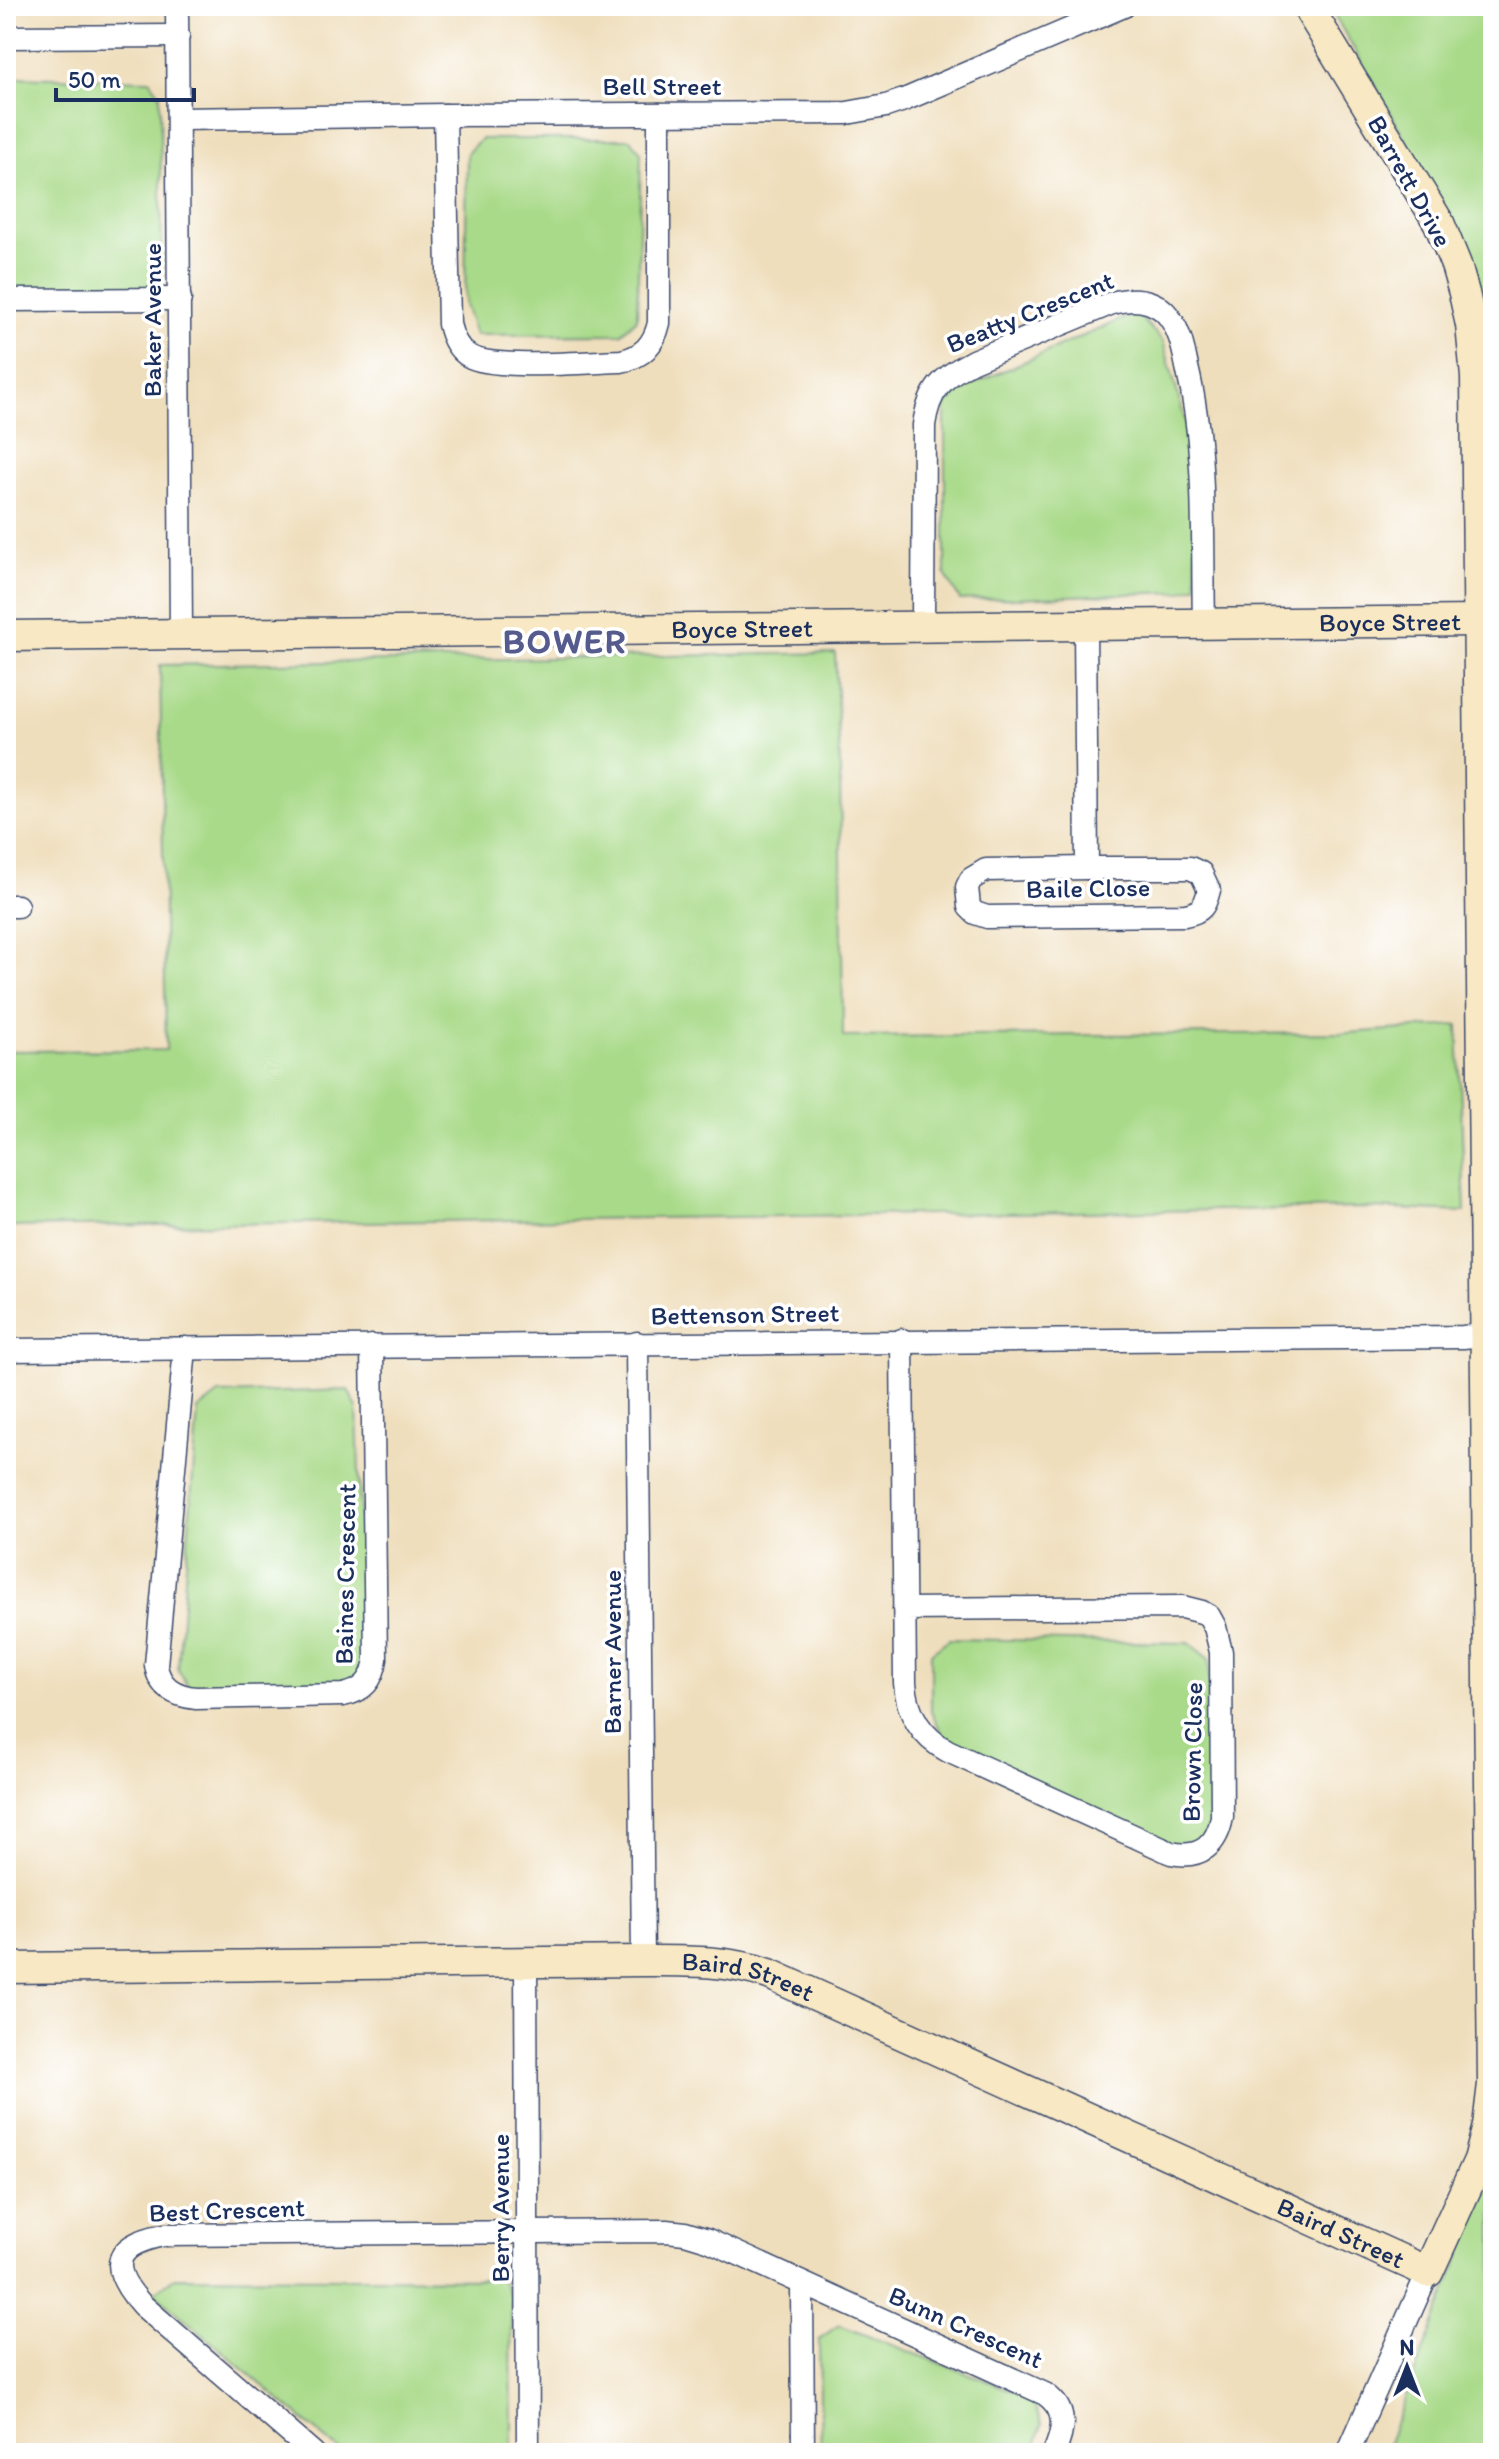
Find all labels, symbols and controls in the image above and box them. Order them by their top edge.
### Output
scale bar [56,52,194,102]
text: 50 m [68,65,121,94]
street label: Bell Street [603,70,722,102]
street label: Barrett Drive [1361,109,1459,253]
street label: Baker Avenue [136,243,168,397]
street label: Beatty Crescent [942,264,1119,360]
street label: Boyce Street [1319,605,1461,639]
street label: Boyce Street [671,612,813,645]
district label: BOWER [503,621,627,662]
street label: Baile Close [1026,871,1150,905]
street label: Bettenson Street [650,1296,840,1332]
street label: Baines Crescent [327,1483,363,1665]
street label: Barner Avenue [596,1570,628,1734]
street label: Brown Close [1175,1682,1209,1822]
street label: Baird Street [681,1945,819,2008]
street label: Berry Avenue [484,2134,516,2282]
street label: Baird Street [1272,2190,1410,2275]
street label: Best Crescent [148,2191,306,2229]
street label: Bunn Crescent [884,2279,1048,2375]
north arrow [1367,2327,1447,2407]
text: N [1400,2334,1414,2361]

